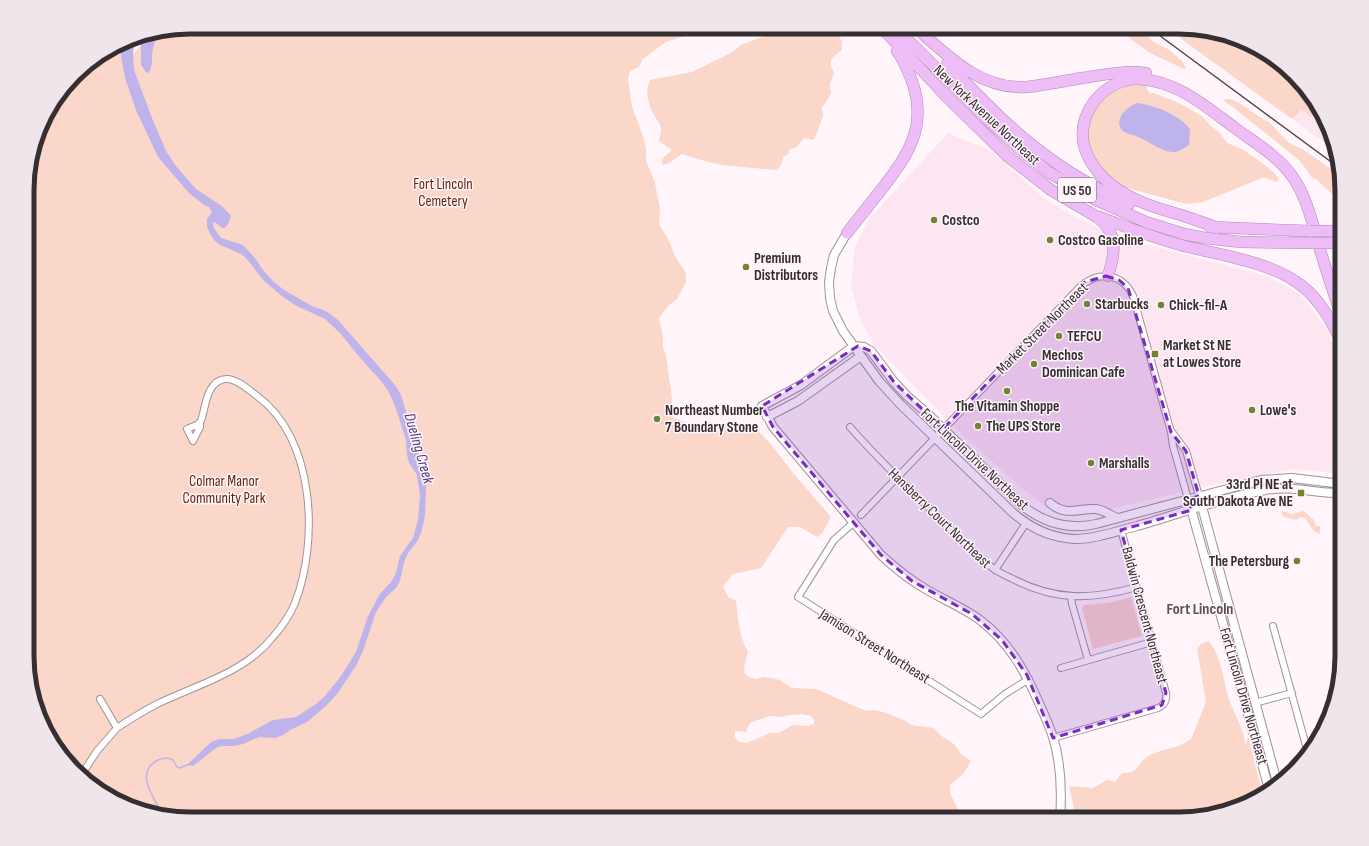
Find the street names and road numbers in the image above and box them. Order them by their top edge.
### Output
street label: New York Avenue Northeast [929,61,1044,170]
road number: US 50 [1058,178,1096,202]
street label: Market Street Northeast [992,278,1093,378]
street label: Fort Lincoln Drive Northeast [916,404,1033,515]
street label: Hansberry Court Northeast [884,464,996,573]
street label: Baldwin Crescent Northeast [1117,545,1172,686]
street label: Jamison Street Northeast [815,604,934,688]
street label: Fort Lincoln Drive Northeast [1215,626,1272,767]

